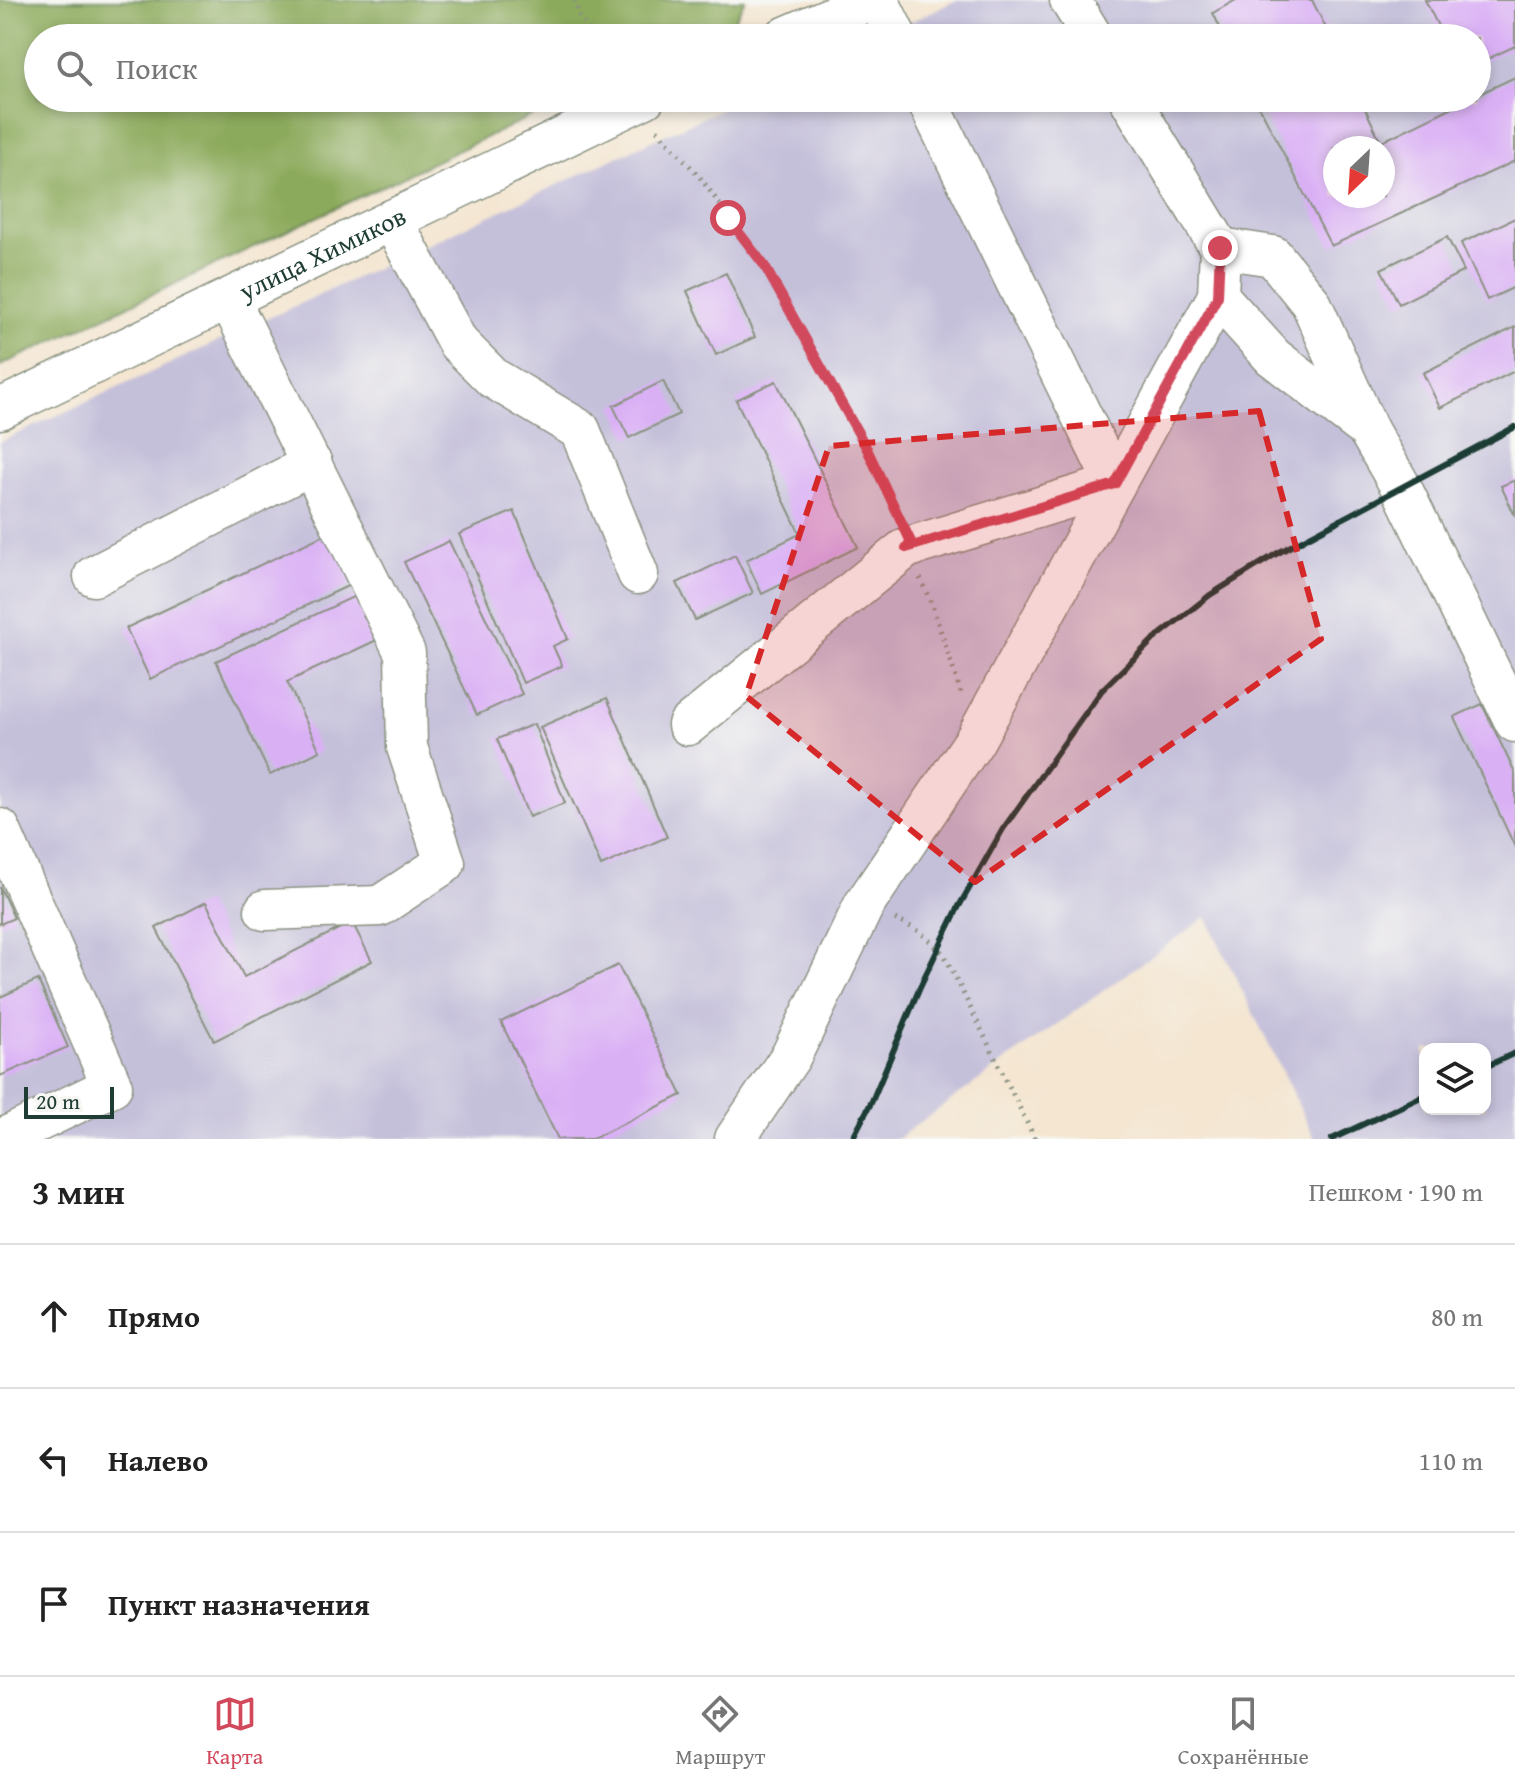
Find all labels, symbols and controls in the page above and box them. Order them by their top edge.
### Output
search box [24,24,1491,112]
icon: search [52,46,96,90]
text: Поиск [116,46,198,90]
north arrow [1323,136,1395,208]
street label: улица Химиков [231,196,412,310]
route start [710,200,746,236]
route end [1202,230,1238,266]
map controls [1419,1043,1491,1115]
button: layers [1419,1043,1491,1115]
scale bar [24,1083,114,1119]
text: 20 m [36,1085,80,1117]
text: 3 мин [32,1167,125,1216]
text: Пешком · 190 m [1309,1172,1483,1211]
icon: ahead [32,1294,76,1338]
text: Прямо [108,1294,200,1338]
text: 80 m [1431,1297,1483,1336]
icon: left [32,1438,76,1482]
text: Налево [108,1438,208,1482]
text: 110 m [1418,1441,1483,1480]
icon: arrive [32,1582,76,1626]
text: Пункт назначения [108,1582,370,1626]
tab: Карта [206,1692,263,1772]
tab: Маршрут [675,1692,765,1772]
tab: Сохранённые [1178,1692,1309,1772]

